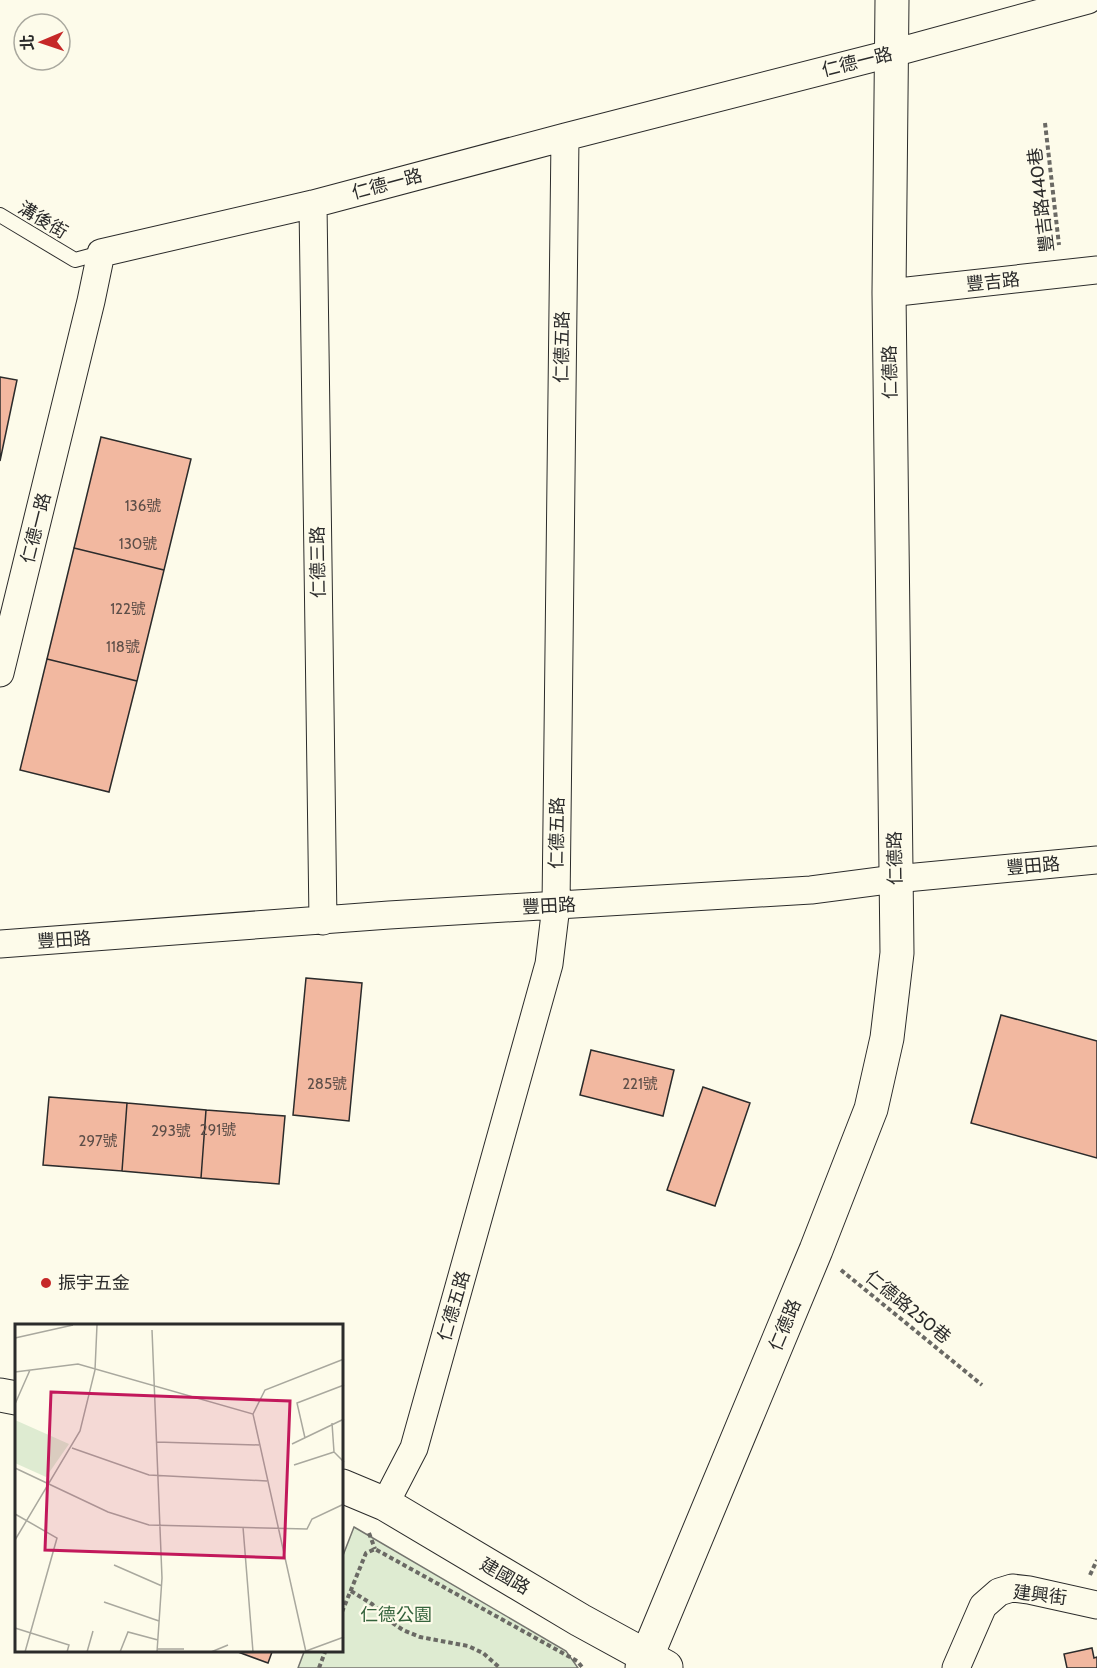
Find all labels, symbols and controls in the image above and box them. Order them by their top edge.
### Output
north arrow [12,12,72,72]
text: 北 [18,34,37,51]
street label: 仁德一路 [819,43,895,81]
street label: 豐吉路440巷 [1024,146,1058,254]
street label: 仁德一路 [349,164,425,204]
street label: 溝後街 [14,197,72,243]
street label: 豐吉路 [965,268,1021,296]
street label: 仁德五路 [550,311,574,383]
street label: 仁德路 [879,345,901,399]
street label: 仁德一路 [17,490,55,566]
house number: 136號 [125,497,161,515]
street label: 仁德三路 [306,526,330,598]
house number: 130號 [119,535,157,553]
house number: 122號 [110,600,146,618]
house number: 118號 [106,638,140,656]
street label: 仁德五路 [545,797,569,869]
street label: 仁德路 [884,831,906,885]
street label: 豐田路 [1005,853,1061,879]
street label: 豐田路 [521,894,577,918]
street label: 豐田路 [36,927,92,953]
house number: 285號 [307,1075,347,1093]
house number: 221號 [622,1075,658,1093]
house number: 291號 [200,1121,236,1139]
house number: 293號 [151,1122,191,1140]
house number: 297號 [79,1132,117,1150]
street label: 仁德路250巷 [861,1266,955,1348]
street label: 仁德五路 [434,1268,474,1344]
place label: 振宇五金 [58,1272,130,1294]
marker: 振宇五金 [39,1276,53,1290]
street label: 仁德路 [764,1296,806,1354]
inset map [15,1324,344,1653]
street label: 建國路 [476,1553,534,1599]
street label: 建興街 [1012,1581,1068,1609]
park label: 仁德公園 [360,1604,432,1626]

